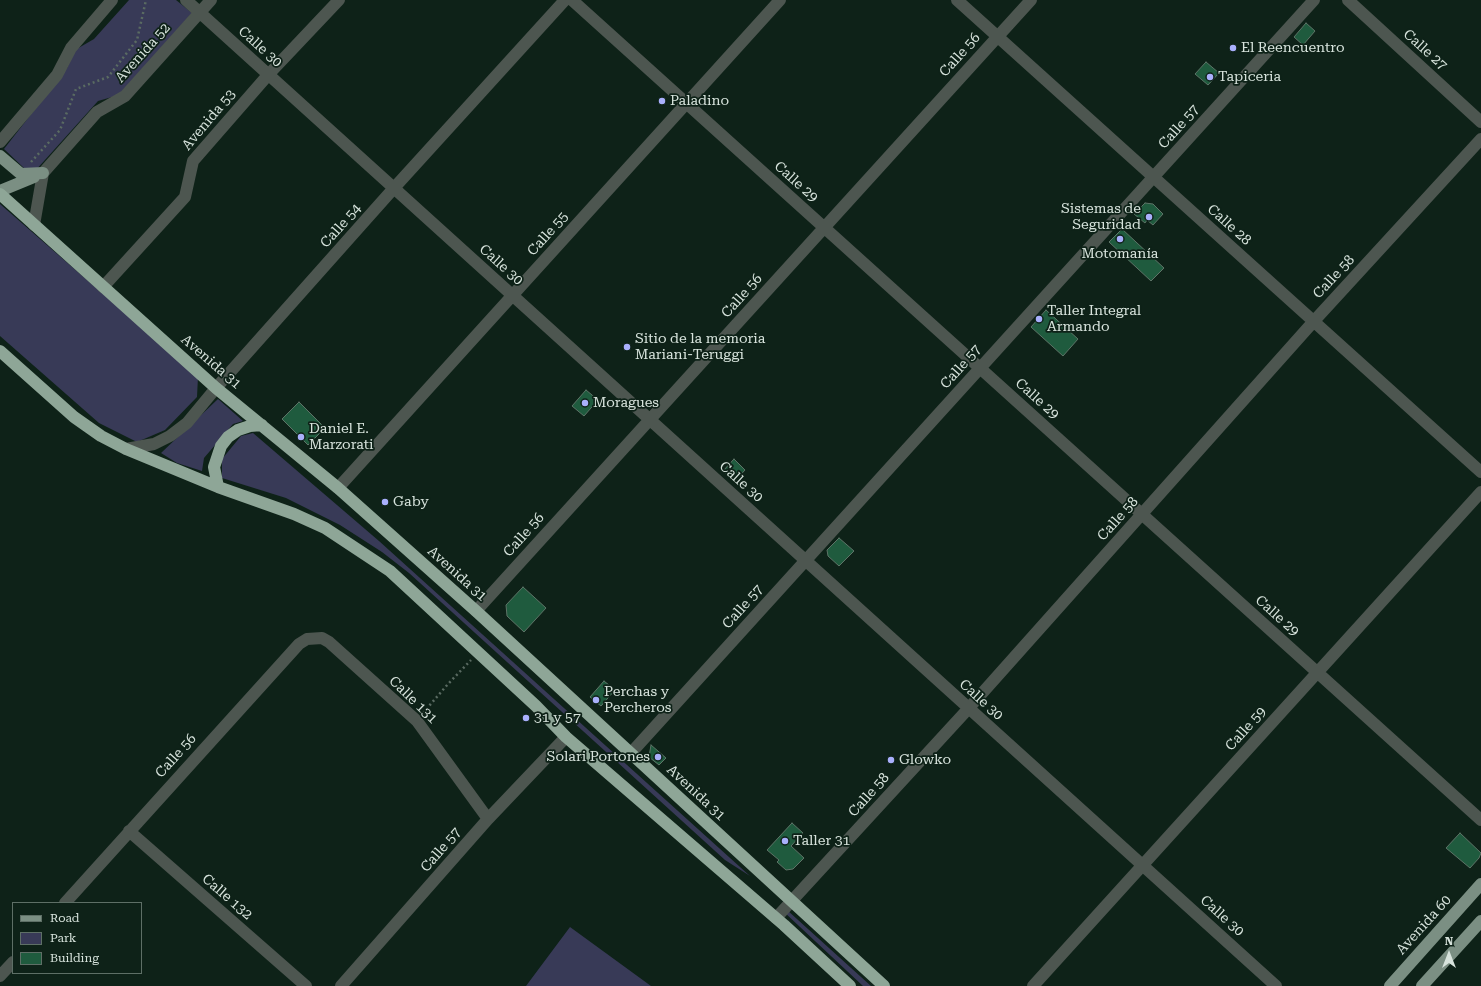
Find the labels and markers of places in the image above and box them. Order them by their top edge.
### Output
place label: El Reencuentro [1241,40,1345,56]
marker: El Reencuentro [1228,43,1238,53]
place label: Tapiceria [1218,69,1281,85]
marker: Tapiceria [1205,72,1215,82]
place label: Paladino [670,93,729,109]
marker: Paladino [657,96,667,106]
place label: Sistemas de Seguridad [1061,201,1141,234]
marker: Sistemas de Seguridad [1144,212,1154,222]
marker: Motomanía [1115,234,1125,244]
place label: Motomanía [1082,246,1158,262]
place label: Taller Integral Armando [1047,303,1141,336]
marker: Taller Integral Armando [1034,314,1044,324]
place label: Sitio de la memoria Mariani-Teruggi [635,331,765,364]
marker: Sitio de la memoria Mariani-Teruggi [622,342,632,352]
place label: Moragues [593,395,659,411]
marker: Moragues [580,398,590,408]
place label: Daniel E. Marzorati [309,421,373,454]
marker: Daniel E. Marzorati [296,432,306,442]
place label: Gaby [393,494,429,510]
marker: Gaby [380,497,390,507]
place label: Perchas y Percheros [604,684,671,716]
marker: Perchas y Percheros [591,695,601,705]
place label: 31 y 57 [534,710,581,726]
marker: 31 y 57 [521,713,531,723]
place label: Solari Portones [546,749,650,765]
marker: Solari Portones [653,752,663,762]
place label: Glowko [899,752,951,768]
marker: Glowko [886,755,896,765]
place label: Taller 31 [793,833,850,849]
marker: Taller 31 [780,836,790,846]

